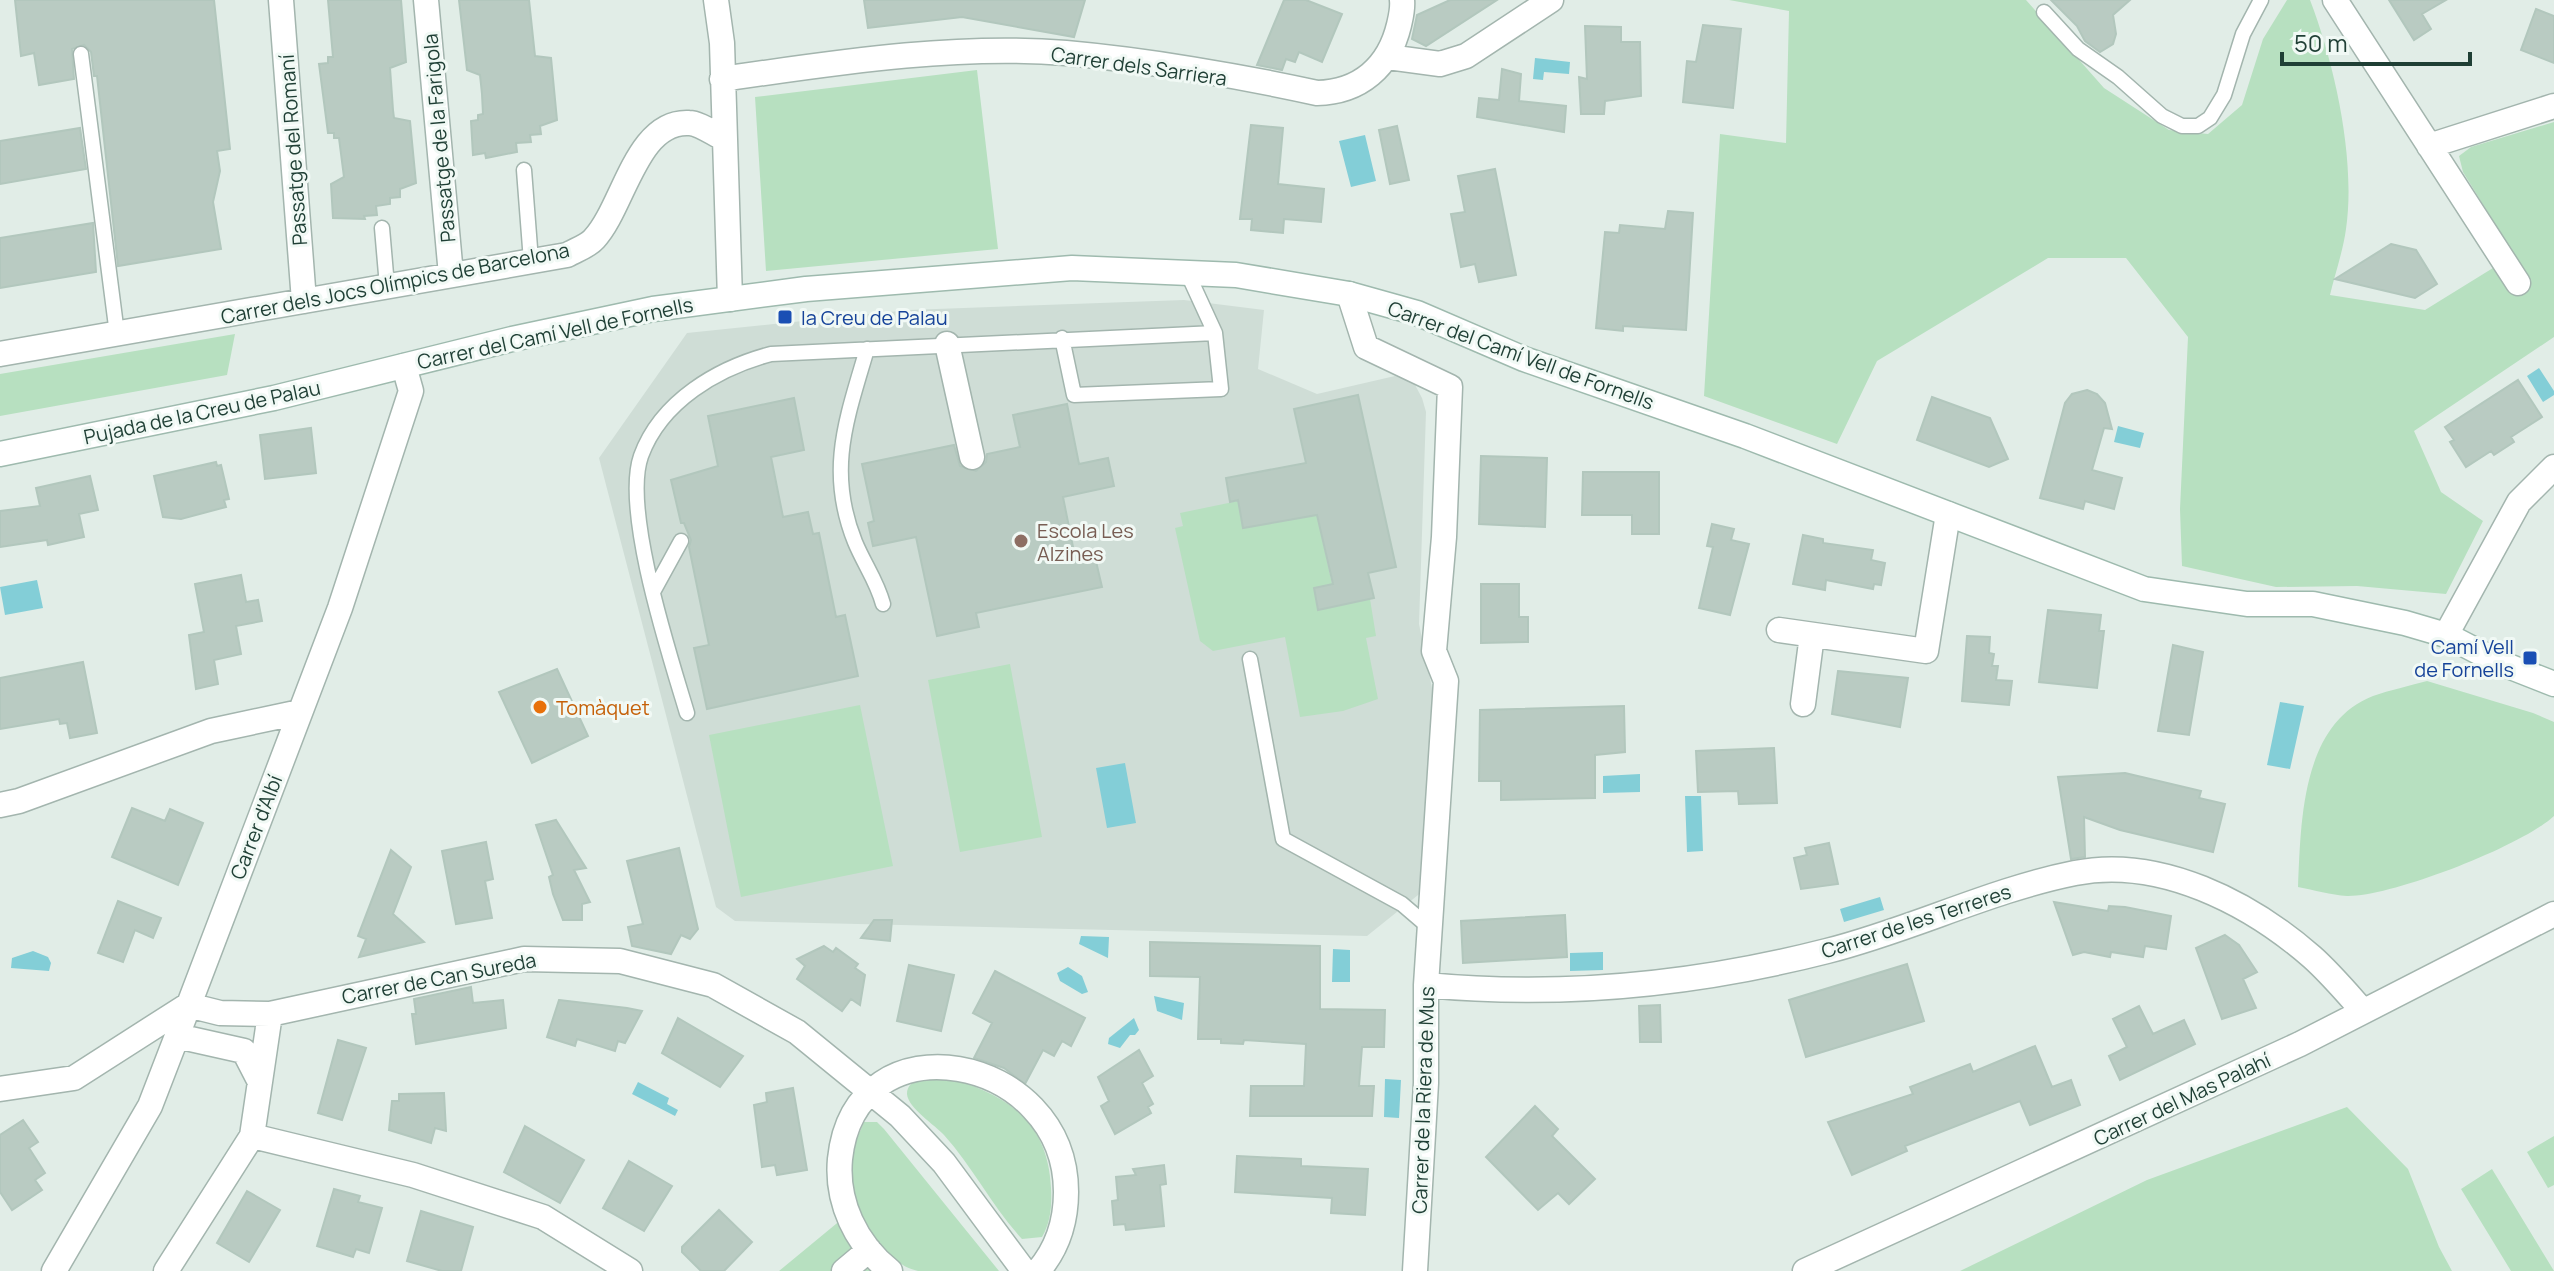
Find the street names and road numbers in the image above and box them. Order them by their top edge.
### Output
street label: Passatge de la Farigola [416,32,462,244]
street label: Carrer dels Sarriera [1049,40,1229,92]
street label: Passatge del Romaní [273,53,313,247]
street label: Carrer dels Jocs Olímpics de Barcelona [218,236,572,330]
street label: Carrer del Camí Vell de Fornells [415,291,695,375]
street label: Carrer del Camí Vell de Fornells [1384,294,1658,416]
street label: Pujada de la Creu de Palau [81,374,323,450]
street label: Carrer d'Albí [224,770,288,883]
street label: Carrer de les Terreres [1818,878,2014,964]
street label: Carrer de Can Sureda [340,946,538,1010]
street label: Carrer de la Riera de Mus [1406,986,1440,1214]
street label: Carrer del Mas Palahí [2089,1046,2275,1152]

